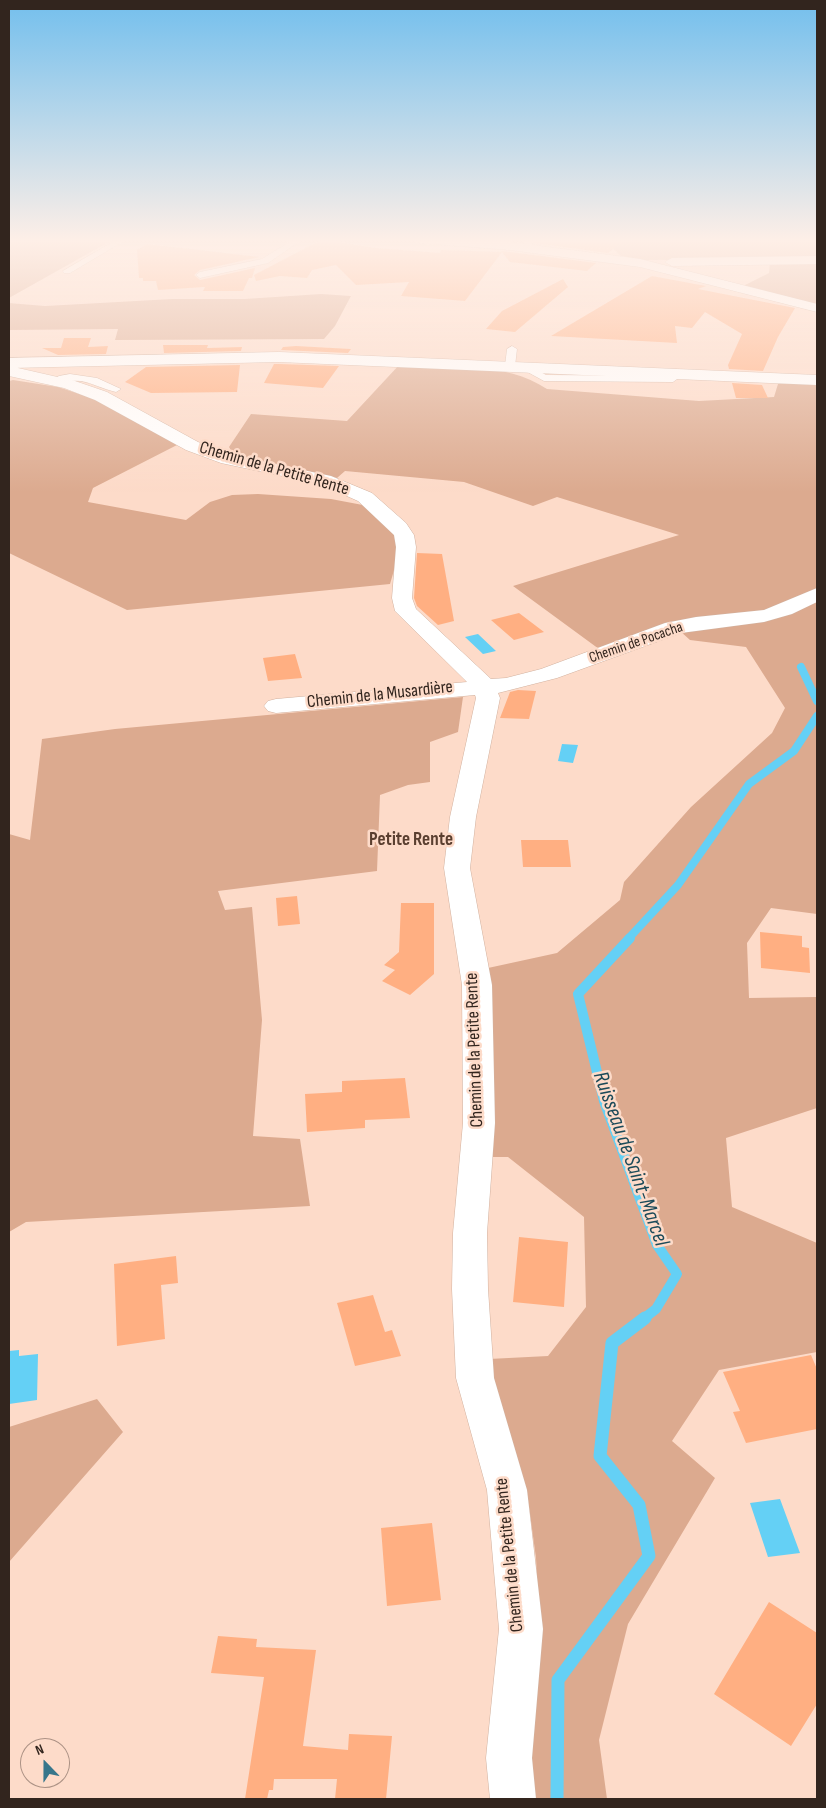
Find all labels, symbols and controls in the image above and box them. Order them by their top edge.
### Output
street label: Chemin de la Petite Rente [197,437,351,501]
street label: Chemin de Pocacha [587,619,685,667]
street label: Chemin de la Musardière [306,677,454,713]
district label: Petite Rente [369,829,453,851]
street label: Chemin de la Petite Rente [462,972,488,1128]
water label: Ruisseau de Saint-Marcel [586,1068,674,1250]
street label: Chemin de la Petite Rente [491,1477,529,1633]
north arrow [20,1738,70,1788]
text: N [33,1740,46,1759]

